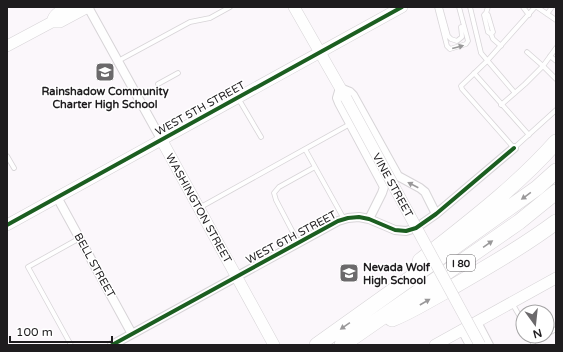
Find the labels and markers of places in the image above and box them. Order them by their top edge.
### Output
school or university icon: Rainshadow Community Charter High School [94,61,116,83]
place label: Rainshadow Community Charter High School [41,85,169,112]
place label: Nevada Wolf High School [363,261,431,288]
school or university icon: Nevada Wolf High School [338,262,360,284]

